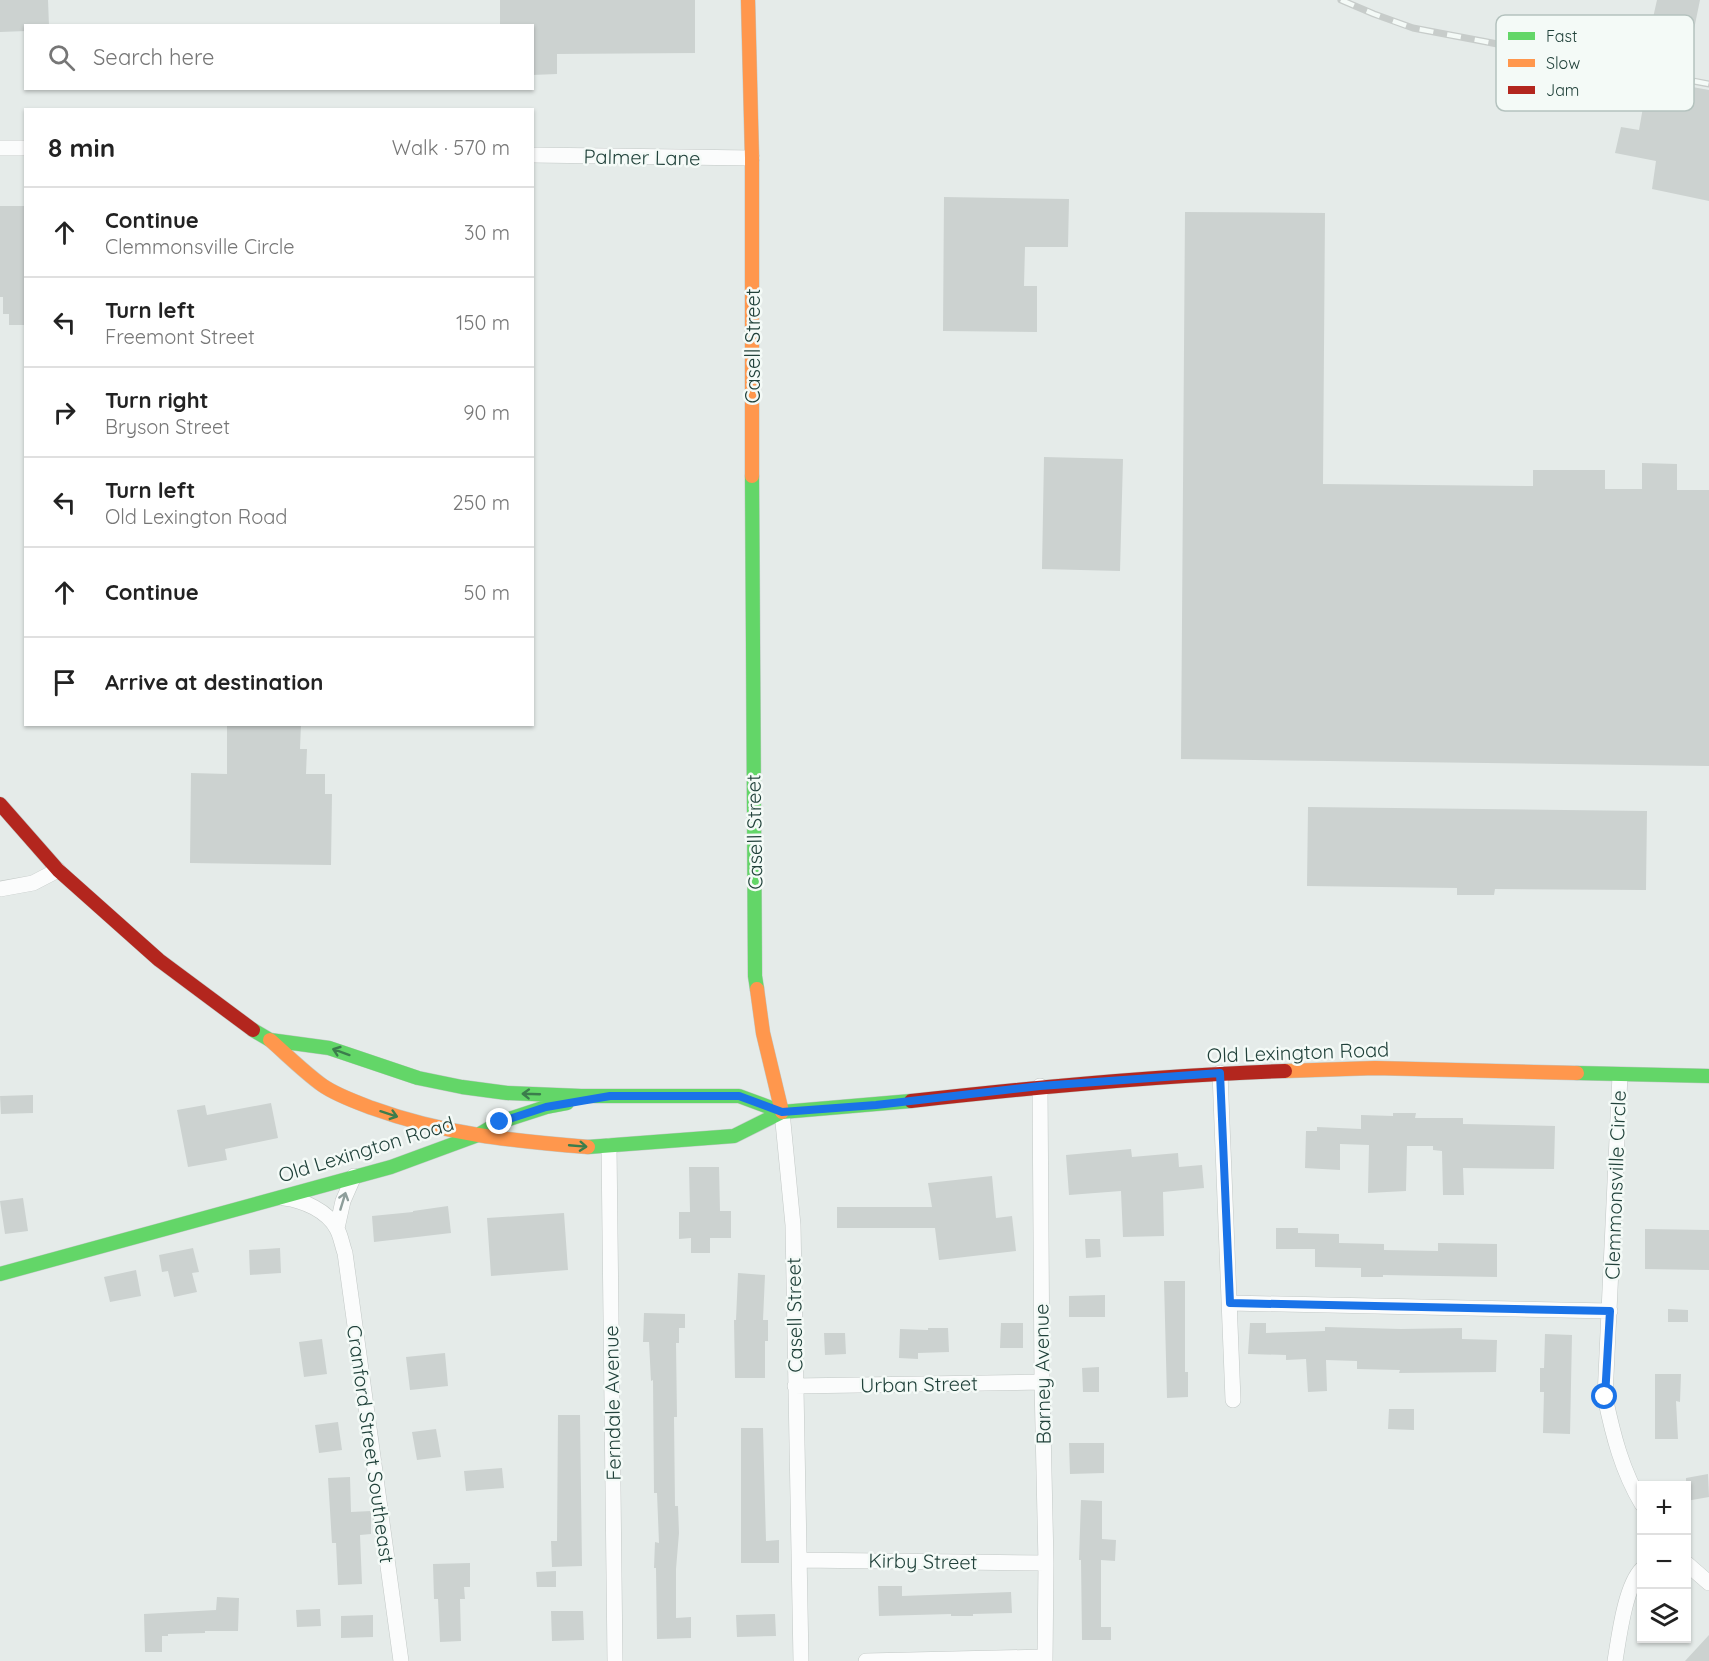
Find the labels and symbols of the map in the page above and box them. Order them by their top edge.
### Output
legend [1496,15,1694,111]
text: Fast [1546,26,1577,46]
text: Slow [1546,53,1580,73]
text: Jam [1546,80,1579,100]
street label: Palmer Lane [583,143,701,171]
street label: Casell Street [740,288,765,404]
street label: Casell Street [740,774,768,890]
street label: Old Lexington Road [1206,1036,1390,1068]
one-way arrow [332,1046,351,1057]
one-way arrow [521,1088,541,1099]
street label: Clemmonsville Circle [1599,1090,1631,1280]
route end [486,1108,512,1134]
one-way arrow [379,1109,398,1120]
street label: Old Lexington Road [275,1110,457,1188]
one-way arrow [567,1141,587,1152]
one-way arrow [338,1192,349,1211]
street label: Casell Street [780,1257,808,1373]
street label: Barney Avenue [1028,1303,1056,1445]
street label: Cranford Street Southeast [342,1323,400,1565]
street label: Ferndale Avenue [598,1325,626,1481]
street label: Urban Street [860,1370,978,1398]
route start [1591,1383,1617,1409]
street label: Kirby Street [868,1548,978,1574]

